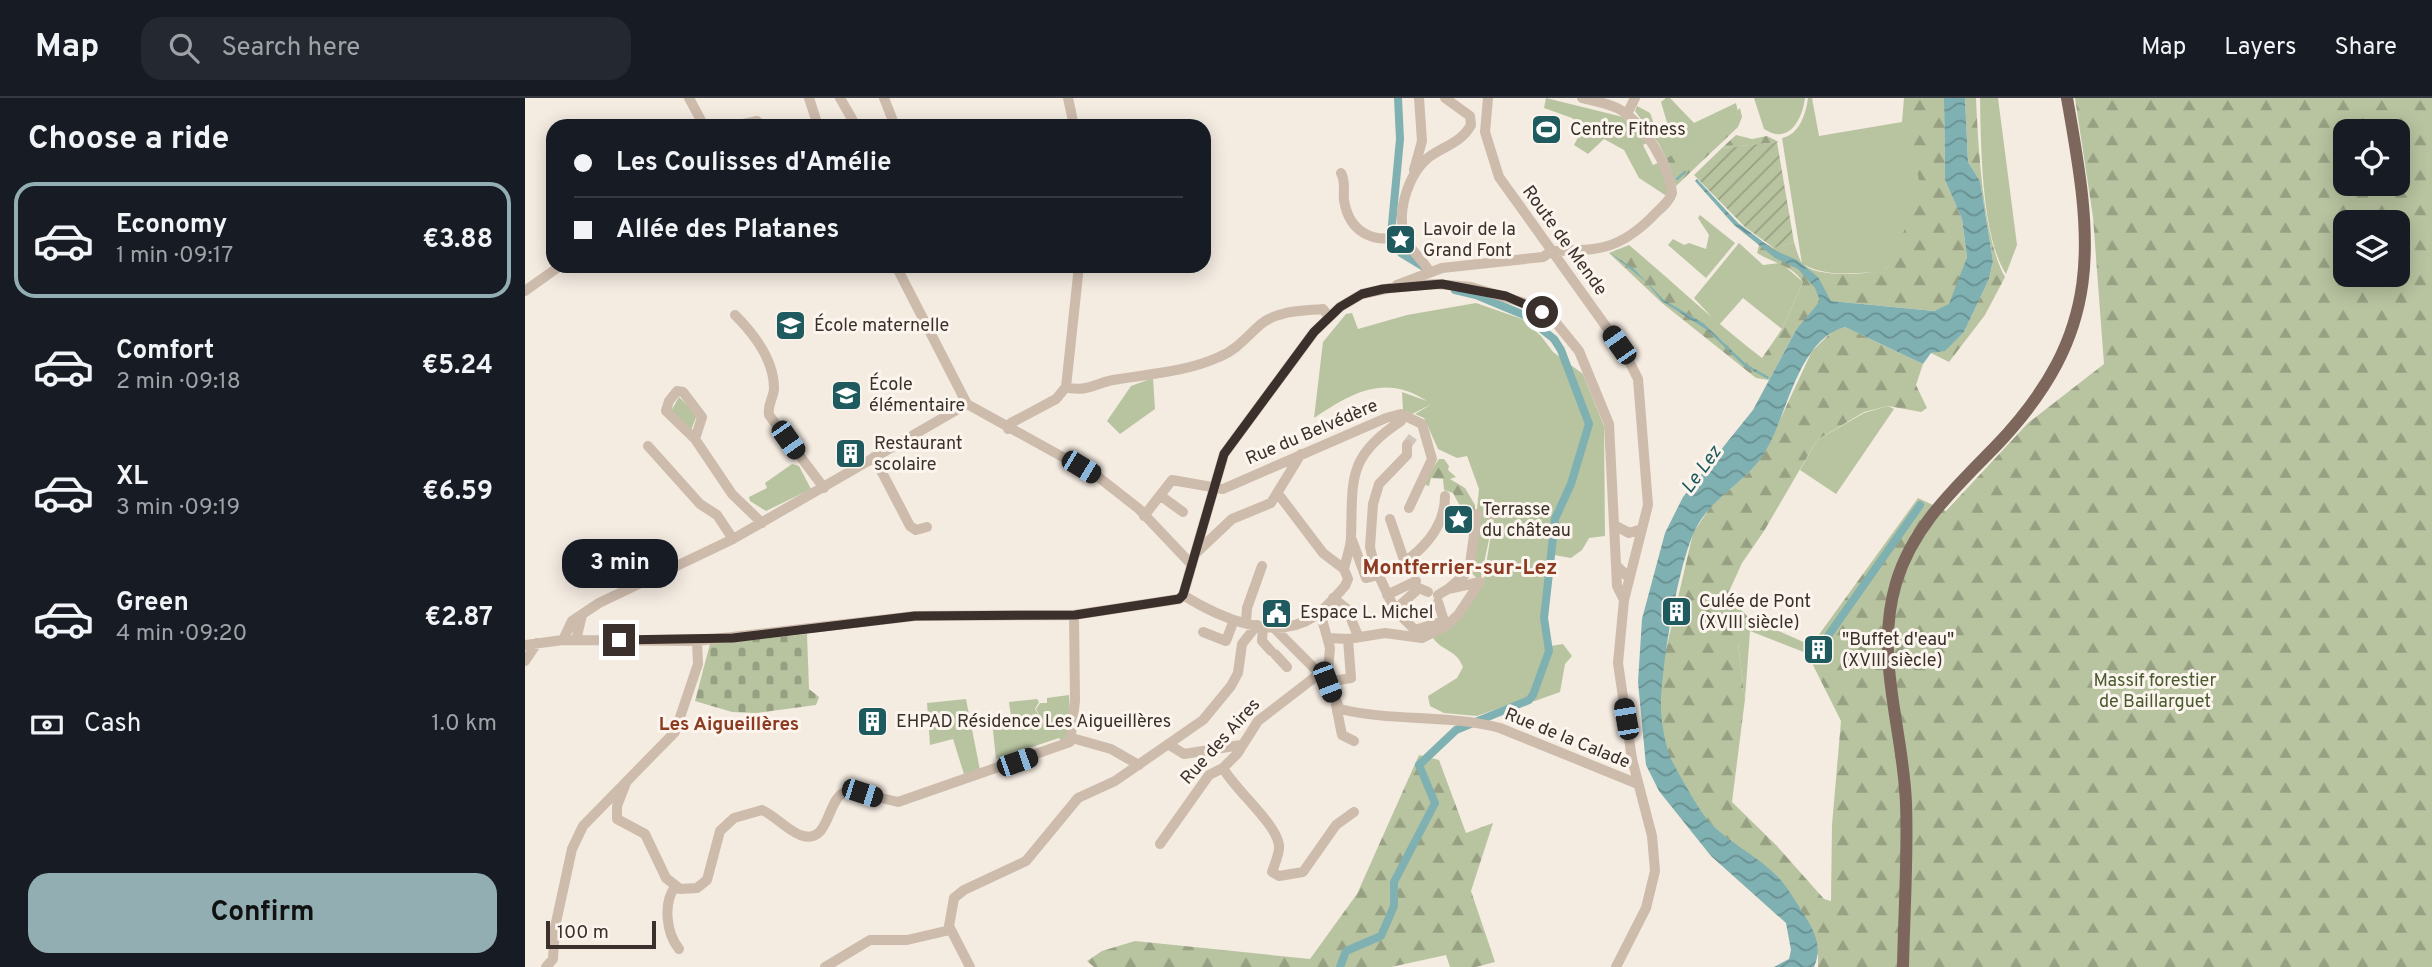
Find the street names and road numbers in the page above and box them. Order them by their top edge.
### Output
street label: Route de Mende [1516,181,1612,301]
street label: Rue du Belvédère [1242,395,1382,471]
street label: Rue des Aires [1176,694,1266,790]
street label: Rue de la Calade [1501,703,1633,775]

